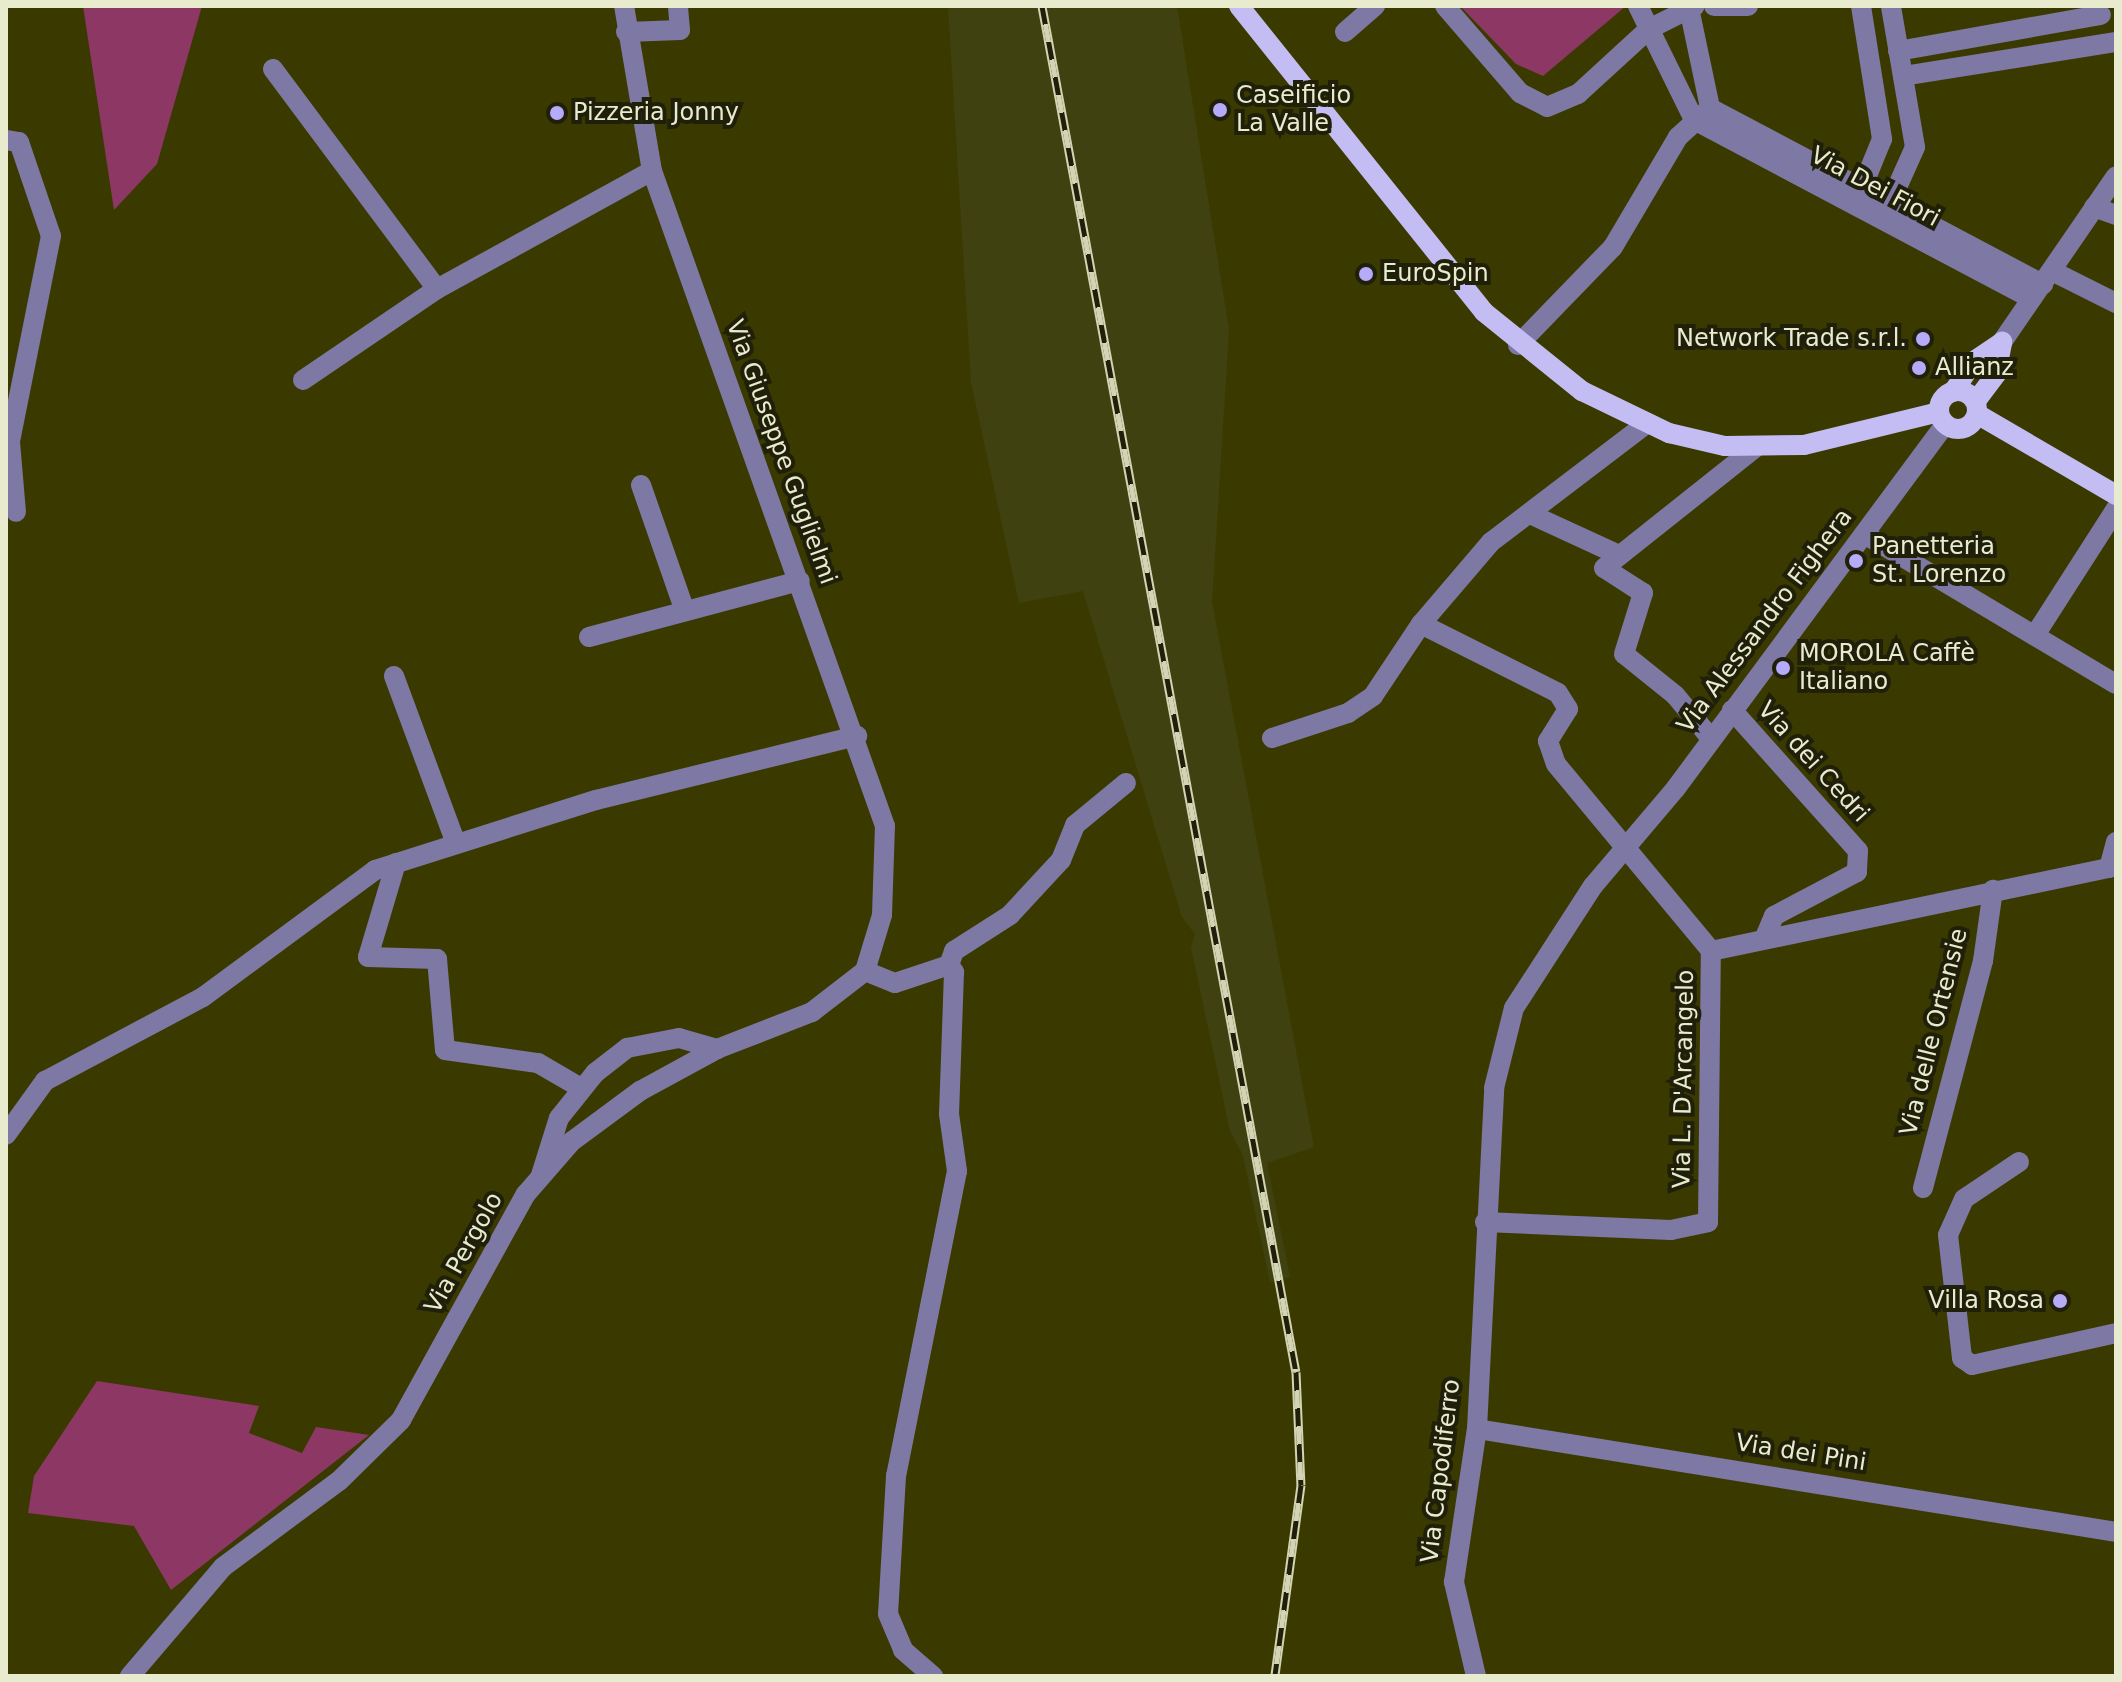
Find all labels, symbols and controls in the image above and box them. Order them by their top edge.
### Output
place label: Caseificio La Valle [1236,82,1351,138]
place label: Pizzeria Jonny [573,99,739,127]
marker: Caseificio La Valle [1211,101,1229,119]
marker: Pizzeria Jonny [548,104,566,122]
street label: Via Dei Fiori [1805,141,1945,233]
place label: EuroSpin [1382,260,1489,288]
marker: EuroSpin [1357,265,1375,283]
street label: Via Giuseppe Guglielmi [720,316,842,588]
place label: Network Trade s.r.l. [1676,325,1907,353]
marker: Network Trade s.r.l. [1914,330,1932,348]
place label: Allianz [1935,354,2014,382]
marker: Allianz [1910,359,1928,377]
street label: Via Alessandro Fighera [1671,503,1859,739]
place label: Panetteria St. Lorenzo [1872,533,2006,589]
marker: Panetteria St. Lorenzo [1847,552,1865,570]
place label: MOROLA Caffè Italiano [1799,640,1975,696]
marker: MOROLA Caffè Italiano [1774,659,1792,677]
street label: Via dei Cedri [1751,696,1875,828]
street label: Via delle Ortensie [1894,925,1974,1139]
street label: Via L. D'Arcangelo [1668,969,1700,1189]
street label: Via Pergolo [419,1187,509,1319]
place label: Villa Rosa [1928,1287,2044,1315]
marker: Villa Rosa [2051,1292,2069,1310]
street label: Via Capodiferro [1415,1378,1467,1564]
street label: Via dei Pini [1734,1428,1868,1478]

